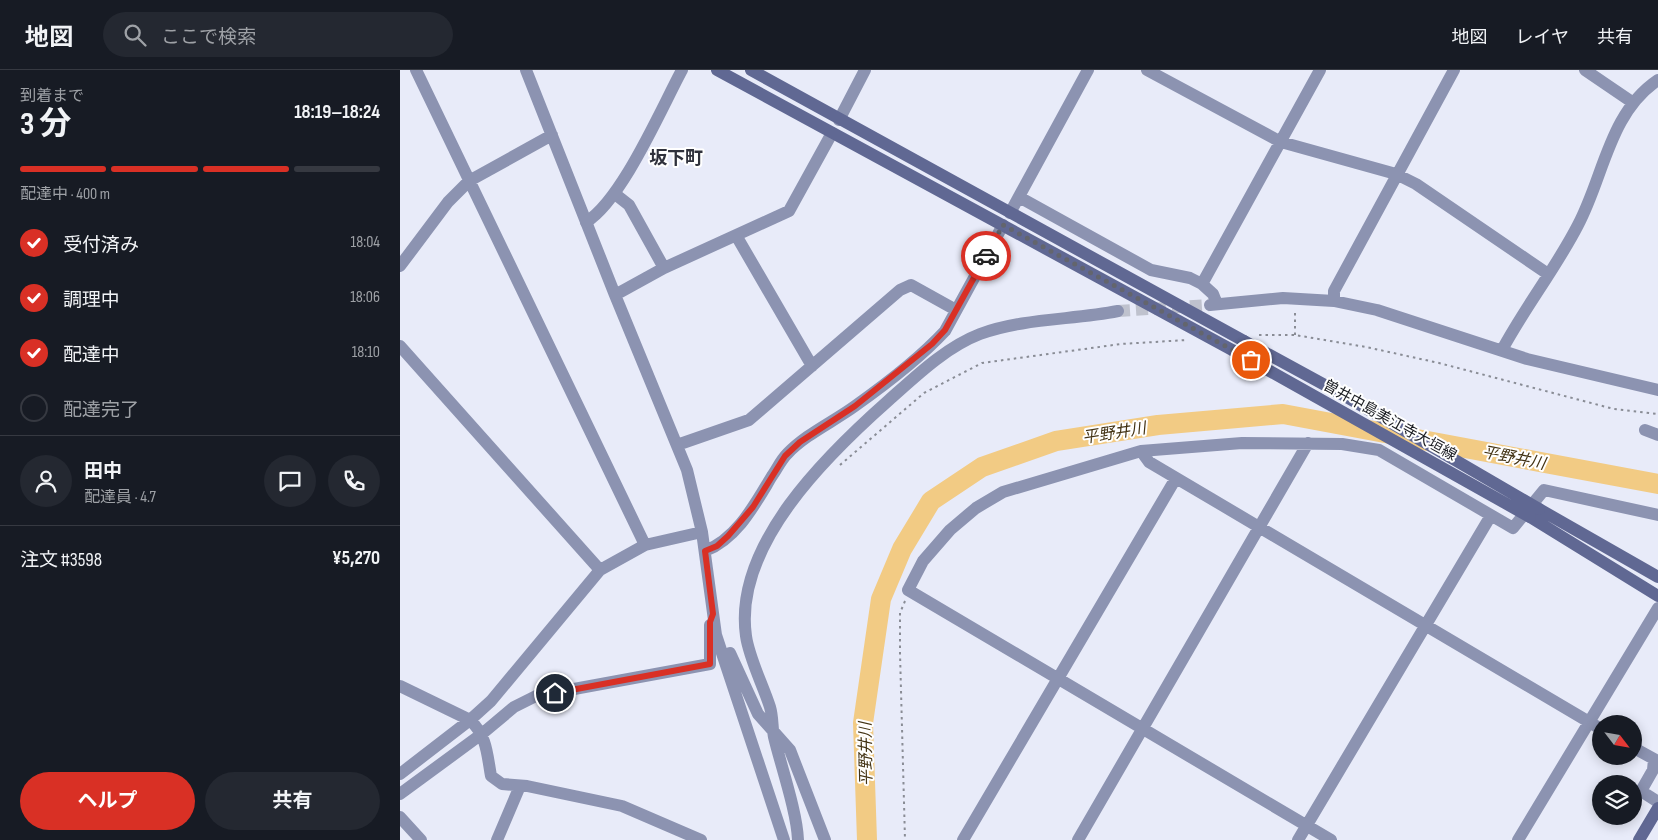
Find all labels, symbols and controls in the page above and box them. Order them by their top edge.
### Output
search box [103,12,453,57]
icon: search [121,21,149,49]
text: 地図 [25,23,73,52]
text: ここで検索 [161,26,256,49]
text: 地図 [1452,27,1488,48]
text: レイヤ [1516,27,1569,48]
text: 共有 [1597,27,1633,48]
text: 到着まで [20,87,84,106]
text: 18:19–18:24 [294,101,380,124]
text: 3 分 [20,105,71,144]
district label: 坂下町 [649,148,703,169]
text: 配達中 · 400 m [20,185,110,204]
icon: check [20,229,48,257]
courier [961,231,1011,281]
text: 18:04 [351,233,380,252]
text: 受付済み [63,234,139,257]
icon: car [972,242,1000,270]
icon: check [20,284,48,312]
text: 18:06 [350,288,380,307]
text: 調理中 [63,289,120,312]
icon: check [20,339,48,367]
pin [1230,339,1272,381]
text: 18:10 [352,343,380,362]
text: 配達中 [63,344,120,367]
icon: bag [1237,346,1265,374]
street label: 曽井中島美江寺大垣線 [1320,376,1460,465]
text: 配達完了 [63,399,139,422]
water label: 平野井川 [1081,419,1149,448]
water label: 平野井川 [1480,443,1549,474]
button: person [20,455,72,507]
button: chat [264,455,316,507]
button: phone [328,455,380,507]
text: 田中 [84,460,122,483]
text: 配達員 · 4.7 [84,488,156,507]
text: ¥5,270 [332,547,380,570]
text: 注文 #3598 [20,549,102,572]
pin [534,672,576,714]
icon: home [541,679,569,707]
north arrow [1592,715,1642,765]
map controls [1592,715,1642,825]
water label: 平野井川 [856,720,877,786]
button: ヘルプ [20,772,195,830]
button: 共有 [205,772,380,830]
button: layers [1592,775,1642,825]

